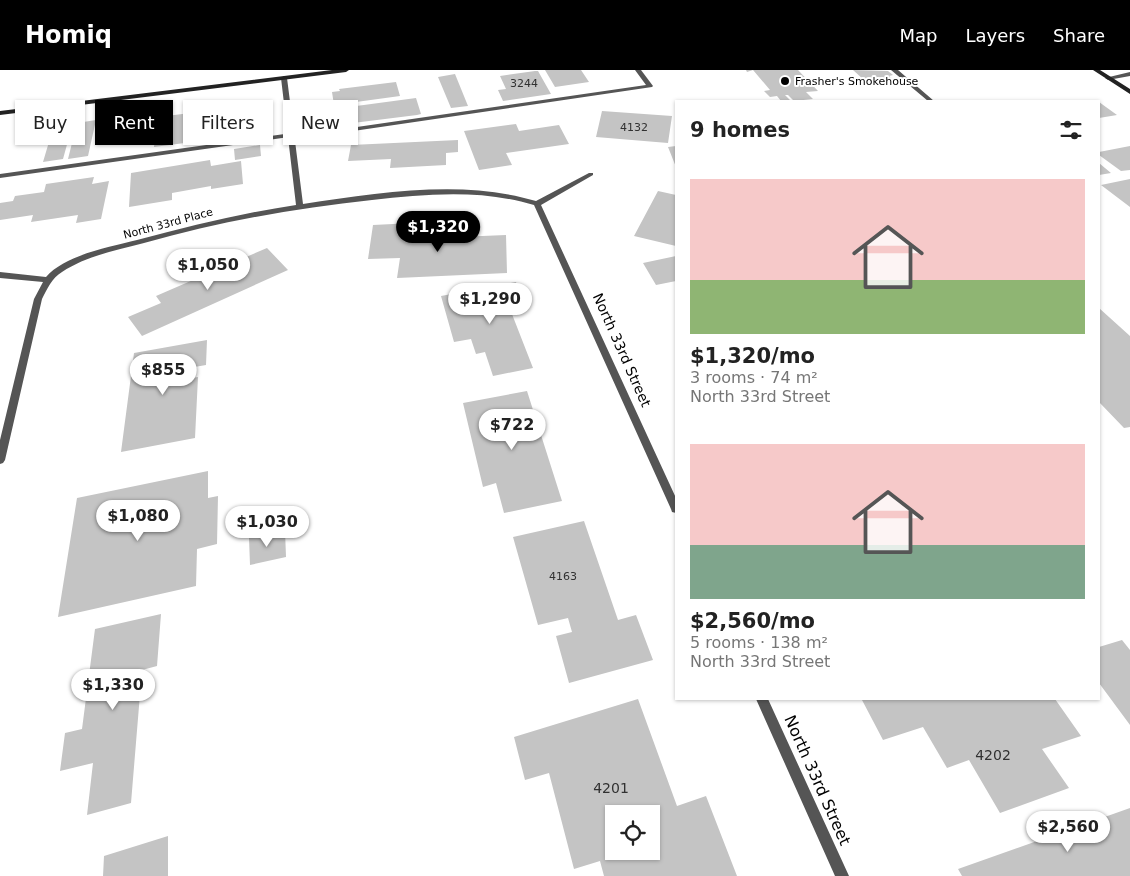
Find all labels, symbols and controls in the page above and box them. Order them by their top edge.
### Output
text: Homiq [25,21,112,49]
text: Map [899,25,937,46]
text: Layers [965,25,1025,46]
text: Share [1053,25,1105,46]
marker: Frasher's Smokehouse [779,75,791,87]
place label: Frasher's Smokehouse [795,75,919,88]
house number: 3244 [510,77,538,90]
chip: Buy [15,100,85,145]
chip: Rent [95,100,173,145]
chip: Filters [183,100,273,145]
chip: New [283,100,358,145]
icon: filters [1057,116,1085,144]
text: 9 homes [690,118,790,142]
house number: 4132 [620,121,648,134]
street label: North 33rd Place [122,205,215,242]
pin: $1,320 [397,210,479,253]
icon: home [843,212,933,302]
text: $1,320 [407,217,469,236]
pin: $1,050 [167,248,249,291]
text: $1,050 [177,255,239,274]
pin: $1,290 [449,282,531,325]
text: $1,290 [459,289,521,308]
street label: North 33rd Street [590,291,654,410]
text: $1,320/mo [690,344,815,368]
pin: $855 [133,354,193,396]
text: $855 [141,360,185,379]
text: 3 rooms · 74 m² [690,368,818,387]
text: North 33rd Street [690,387,830,406]
pin: $722 [482,408,542,451]
text: $722 [490,415,534,434]
icon: home [843,477,933,567]
pin: $1,080 [97,500,179,542]
text: $1,080 [107,506,169,525]
pin: $1,030 [226,506,308,548]
text: $1,030 [236,512,298,531]
house number: 4163 [549,570,577,583]
text: $2,560/mo [690,609,815,633]
text: 5 rooms · 138 m² [690,633,828,652]
text: North 33rd Street [690,652,830,671]
pin: $1,330 [72,668,154,711]
text: $1,330 [82,675,144,694]
street label: North 33rd Street [780,712,855,848]
house number: 4202 [975,747,1011,763]
house number: 4201 [593,780,629,796]
map controls [605,805,660,860]
button: locate [605,805,660,860]
pin: $2,560 [1027,810,1109,853]
text: $2,560 [1037,817,1099,836]

